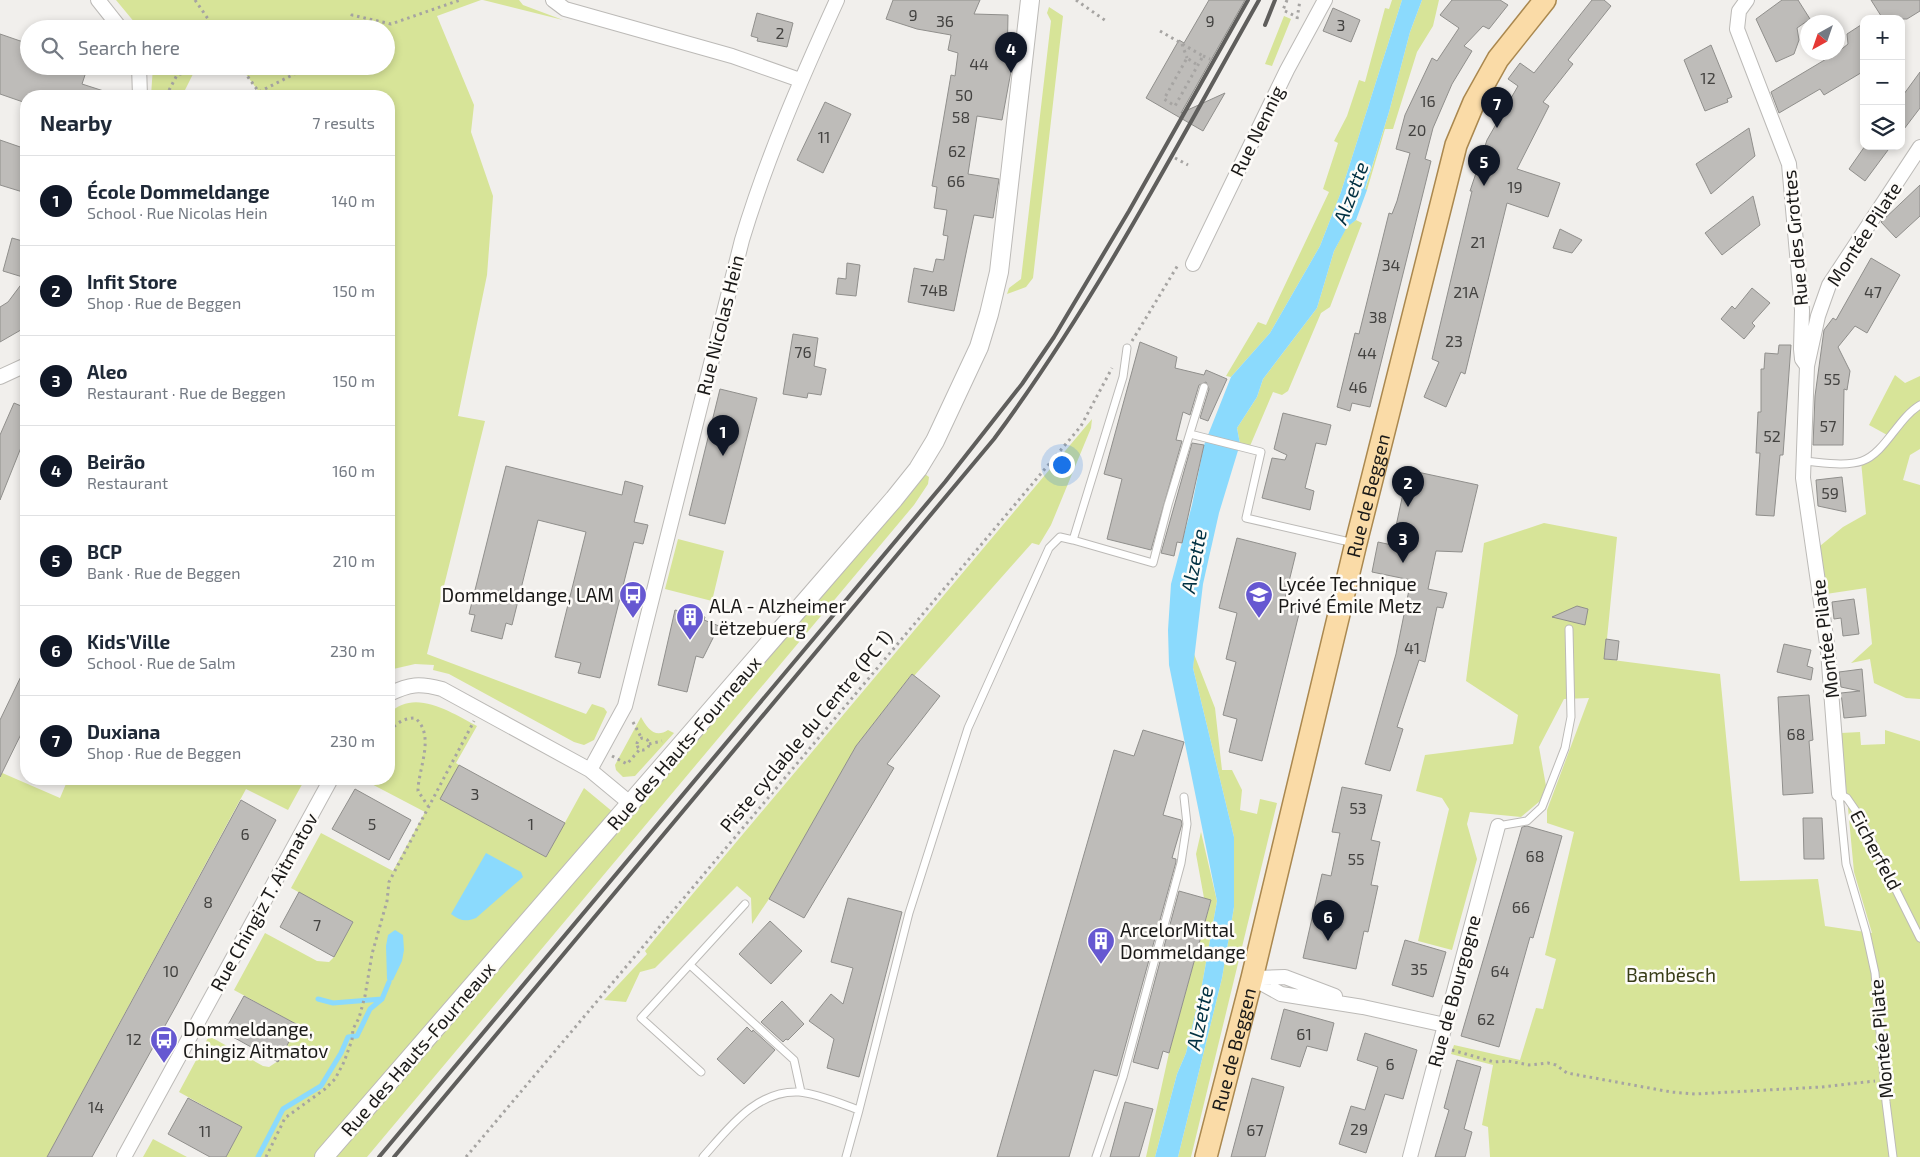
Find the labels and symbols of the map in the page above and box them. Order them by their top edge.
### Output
house number: 9 [908,5,918,24]
house number: 36 [936,11,954,30]
house number: 9 [1205,11,1215,30]
house number: 3 [1337,15,1345,34]
north arrow [1800,15,1845,60]
house number: 2 [776,23,785,42]
pin: 4 [995,32,1027,73]
house number: 44 [969,54,989,73]
house number: 12 [1700,68,1716,87]
street label: Rue Nennig [1225,81,1289,180]
house number: 50 [955,85,973,104]
pin: 7 [1481,87,1513,128]
house number: 16 [1420,91,1436,110]
house number: 58 [952,107,970,126]
house number: 20 [1408,120,1426,139]
house number: 11 [818,127,830,146]
house number: 62 [948,141,966,160]
pin: 5 [1468,145,1500,186]
water label: Alzette [1327,158,1373,228]
street label: Rue des Grottes [1777,169,1812,307]
house number: 66 [947,171,965,190]
house number: 19 [1507,177,1523,196]
street label: Montée Pilate [1821,177,1906,290]
house number: 21 [1470,232,1486,251]
street label: Rue Nicolas Hein [691,252,748,397]
house number: 34 [1382,255,1401,274]
house number: 74B [920,280,948,299]
house number: 21A [1453,282,1479,301]
house number: 47 [1864,282,1882,301]
house number: 38 [1369,307,1387,326]
house number: 23 [1445,331,1463,350]
house number: 76 [794,342,812,361]
house number: 44 [1357,343,1377,362]
house number: 55 [1823,369,1841,388]
house number: 46 [1349,377,1368,396]
pin: 1 [707,415,739,456]
house number: 57 [1820,416,1836,435]
house number: 52 [1763,426,1781,445]
street label: Rue de Beggen [1341,431,1394,560]
your location [1049,452,1075,478]
pin: 2 [1392,466,1424,507]
house number: 59 [1821,483,1839,502]
pin: 3 [1387,522,1419,563]
water label: Alzette [1175,526,1211,596]
place label: Lycée Technique Privé Émile Metz [1278,572,1422,617]
street label: Montée Pilate [1806,578,1843,700]
bus stop icon: Dommeldange, LAM [618,580,648,619]
school or university icon: Lycée Technique Privé Émile Metz [1244,580,1274,619]
place label: Dommeldange, LAM [442,583,614,606]
place label: ALA - Alzheimer Lëtzebuerg [709,594,846,639]
building icon: ALA - Alzheimer Lëtzebuerg [675,602,705,641]
street label: Piste cyclable du Centre (PC 1) [714,625,897,836]
house number: 41 [1404,638,1420,657]
street label: Rue des Hauts-Fourneaux [602,651,765,834]
house number: 68 [1787,724,1805,743]
house number: 3 [471,784,479,803]
house number: 53 [1349,798,1367,817]
street label: Eicherfeld [1846,806,1907,894]
street label: Rue Chingiz T. Aitmatov [205,809,322,995]
house number: 5 [368,814,376,833]
house number: 1 [528,814,534,833]
house number: 6 [240,824,250,843]
house number: 68 [1526,846,1544,865]
house number: 55 [1347,849,1365,868]
house number: 8 [203,892,213,911]
house number: 66 [1512,897,1530,916]
pin: 6 [1312,900,1344,941]
street label: Rue de Bourgogne [1422,912,1485,1069]
house number: 7 [313,915,321,934]
place label: ArcelorMittal Dommeldange [1120,918,1246,963]
building icon: ArcelorMittal Dommeldange [1086,926,1116,965]
street label: Rue des Hauts-Fourneaux [336,957,499,1140]
house number: 35 [1410,959,1428,978]
house number: 10 [163,961,179,980]
house number: 64 [1491,961,1510,980]
park label: Bambësch [1626,963,1716,986]
street label: Montée Pilate [1864,978,1897,1100]
water label: Alzette [1180,983,1218,1053]
street label: Rue de Beggen [1206,985,1260,1114]
house number: 62 [1477,1009,1495,1028]
place label: Dommeldange, Chingiz Aitmatov [183,1017,328,1062]
house number: 61 [1296,1024,1312,1043]
bus stop icon: Dommeldange, Chingiz Aitmatov [149,1025,179,1064]
house number: 12 [126,1029,142,1048]
house number: 6 [1385,1054,1395,1073]
house number: 14 [88,1097,104,1116]
house number: 29 [1350,1119,1368,1138]
house number: 67 [1246,1120,1264,1139]
house number: 11 [199,1121,211,1140]

